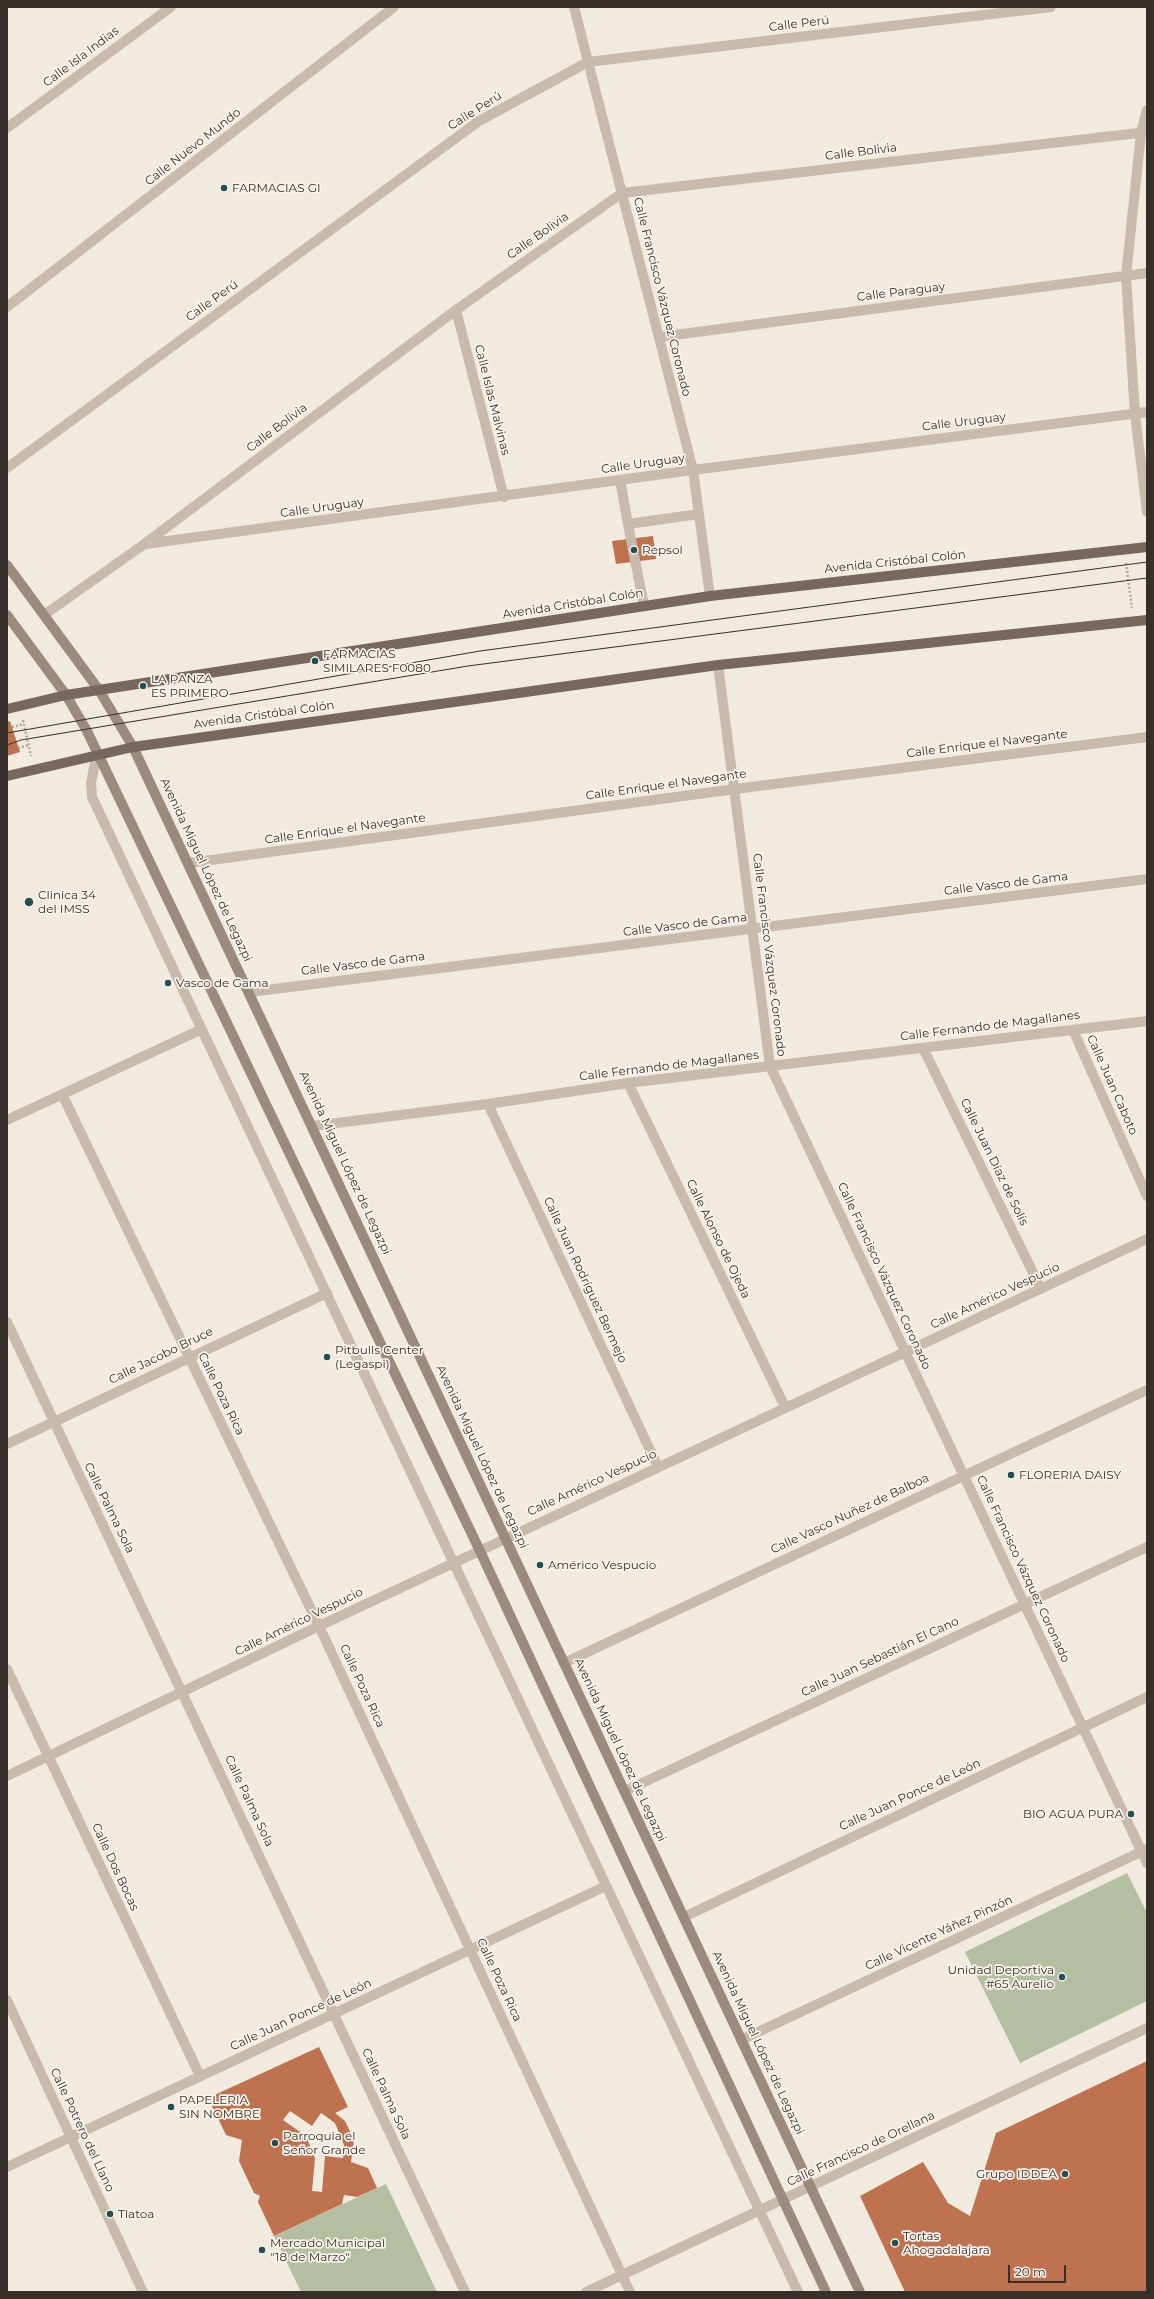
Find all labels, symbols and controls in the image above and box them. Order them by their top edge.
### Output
street label: Calle Perú [768,13,830,35]
street label: Calle Isla Indias [40,24,122,90]
street label: Calle Perú [445,89,505,133]
street label: Calle Nuevo Mundo [142,105,244,189]
street label: Calle Bolivia [824,140,898,164]
place label: FARMACIAS GI [232,181,321,195]
marker: FARMACIAS GI [219,183,229,193]
street label: Calle Francisco Vázquez Coronado [630,196,694,398]
street label: Calle Bolivia [504,209,572,263]
street label: Calle Perú [183,277,241,325]
street label: Calle Paraguay [856,279,946,305]
street label: Calle Islas Malvinas [471,343,513,457]
street label: Calle Bolivia [244,401,310,455]
street label: Calle Uruguay [921,410,1007,434]
street label: Calle Uruguay [600,451,686,477]
street label: Calle Uruguay [279,495,365,521]
place label: Repsol [642,543,683,557]
marker: Repsol [629,545,639,555]
street label: Avenida Cristóbal Colón [824,547,966,577]
street label: Avenida Cristóbal Colón [502,586,644,622]
place label: FARMACIAS SIMILARES F0080 [323,647,431,675]
marker: FARMACIAS SIMILARES F0080 [310,656,320,666]
place label: LA PANZA ES PRIMERO [151,672,229,700]
marker: LA PANZA ES PRIMERO [138,681,148,691]
street label: Avenida Cristóbal Colón [193,698,335,732]
street label: Calle Enrique el Navegante [906,727,1068,761]
street label: Calle Enrique el Navegante [585,767,747,803]
street label: Avenida Miguel López de Legazpi [157,776,255,964]
street label: Calle Enrique el Navegante [264,811,426,847]
street label: Calle Francisco Vázquez Coronado [749,853,789,1057]
street label: Calle Vasco de Gama [943,869,1069,899]
place label: Clinica 34 del IMSS [38,888,96,916]
marker: Clinica 34 del IMSS [23,896,35,908]
street label: Calle Vasco de Gama [622,910,748,940]
street label: Calle Vasco de Gama [300,949,426,979]
place label: Vasco de Gama [176,976,269,990]
marker: Vasco de Gama [163,978,173,988]
street label: Calle Fernando de Magallanes [899,1008,1081,1044]
street label: Calle Juan Caboto [1083,1033,1141,1137]
street label: Calle Fernando de Magallanes [578,1048,760,1084]
street label: Avenida Miguel López de Legazpi [296,1069,394,1257]
street label: Calle Juan Díaz de Solís [957,1096,1031,1228]
street label: Calle Alonso de Ojeda [683,1177,753,1301]
street label: Calle Francisco Vázquez Coronado [834,1180,934,1372]
street label: Calle Juan Rodríguez Bermejo [540,1195,630,1365]
street label: Calle Américo Vespucio [928,1260,1062,1332]
street label: Calle Jacobo Bruce [107,1324,215,1388]
place label: Pitbulls Center (Legaspi) [335,1343,424,1371]
street label: Calle Poza Rica [195,1350,247,1438]
marker: Pitbulls Center (Legaspi) [322,1352,332,1362]
street label: Avenida Miguel López de Legazpi [433,1363,531,1551]
street label: Calle Américo Vespucio [525,1447,659,1519]
street label: Calle Palma Sola [81,1460,137,1556]
place label: FLORERIA DAISY [1019,1468,1121,1482]
marker: FLORERIA DAISY [1006,1470,1016,1480]
street label: Calle Vasco Nuñez de Balboa [768,1471,932,1557]
street label: Calle Francisco Vázquez Coronado [973,1473,1073,1665]
place label: Américo Vespucio [548,1558,656,1572]
marker: Américo Vespucio [535,1560,545,1570]
street label: Calle Américo Vespucio [233,1585,365,1659]
street label: Calle Juan Sebastián El Cano [799,1614,961,1700]
street label: Calle Poza Rica [336,1642,388,1730]
street label: Avenida Miguel López de Legazpi [571,1656,669,1844]
street label: Calle Palma Sola [222,1753,276,1849]
street label: Calle Juan Ponce de León [837,1756,983,1834]
place label: BIO AGUA PURA [1023,1807,1123,1821]
marker: BIO AGUA PURA [1126,1809,1136,1819]
street label: Calle Dos Bocas [88,1821,142,1913]
street label: Calle Vicente Yáñez Pinzón [863,1892,1015,1974]
street label: Calle Poza Rica [473,1936,525,2024]
street label: Avenida Miguel López de Legazpi [709,1949,807,2137]
place label: Unidad Deportiva #65 Aurelio [947,1963,1054,1991]
marker: Unidad Deportiva #65 Aurelio [1057,1972,1067,1982]
street label: Calle Juan Ponce de León [228,1976,374,2054]
street label: Calle Palma Sola [359,2046,413,2142]
street label: Calle Potrero del Llano [47,2066,117,2194]
place label: PAPELERIA SIN NOMBRE [179,2093,260,2121]
marker: PAPELERIA SIN NOMBRE [166,2102,176,2112]
street label: Calle Francisco de Orellana [785,2108,937,2190]
place label: Parroquia el Señor Grande [283,2129,365,2157]
marker: Parroquia el Señor Grande [270,2138,280,2148]
place label: Grupo IDDEA [976,2167,1057,2181]
marker: Grupo IDDEA [1060,2169,1070,2179]
place label: Tlatoa [118,2207,154,2221]
marker: Tlatoa [105,2209,115,2219]
place label: Tortas Ahogadalajara [903,2229,990,2257]
place label: Mercado Municipal "18 de Marzo" [270,2236,385,2264]
marker: Tortas Ahogadalajara [890,2238,900,2248]
marker: Mercado Municipal "18 de Marzo" [257,2245,267,2255]
scale bar [1010,2257,1068,2283]
text: 20 m [1015,2264,1046,2279]

